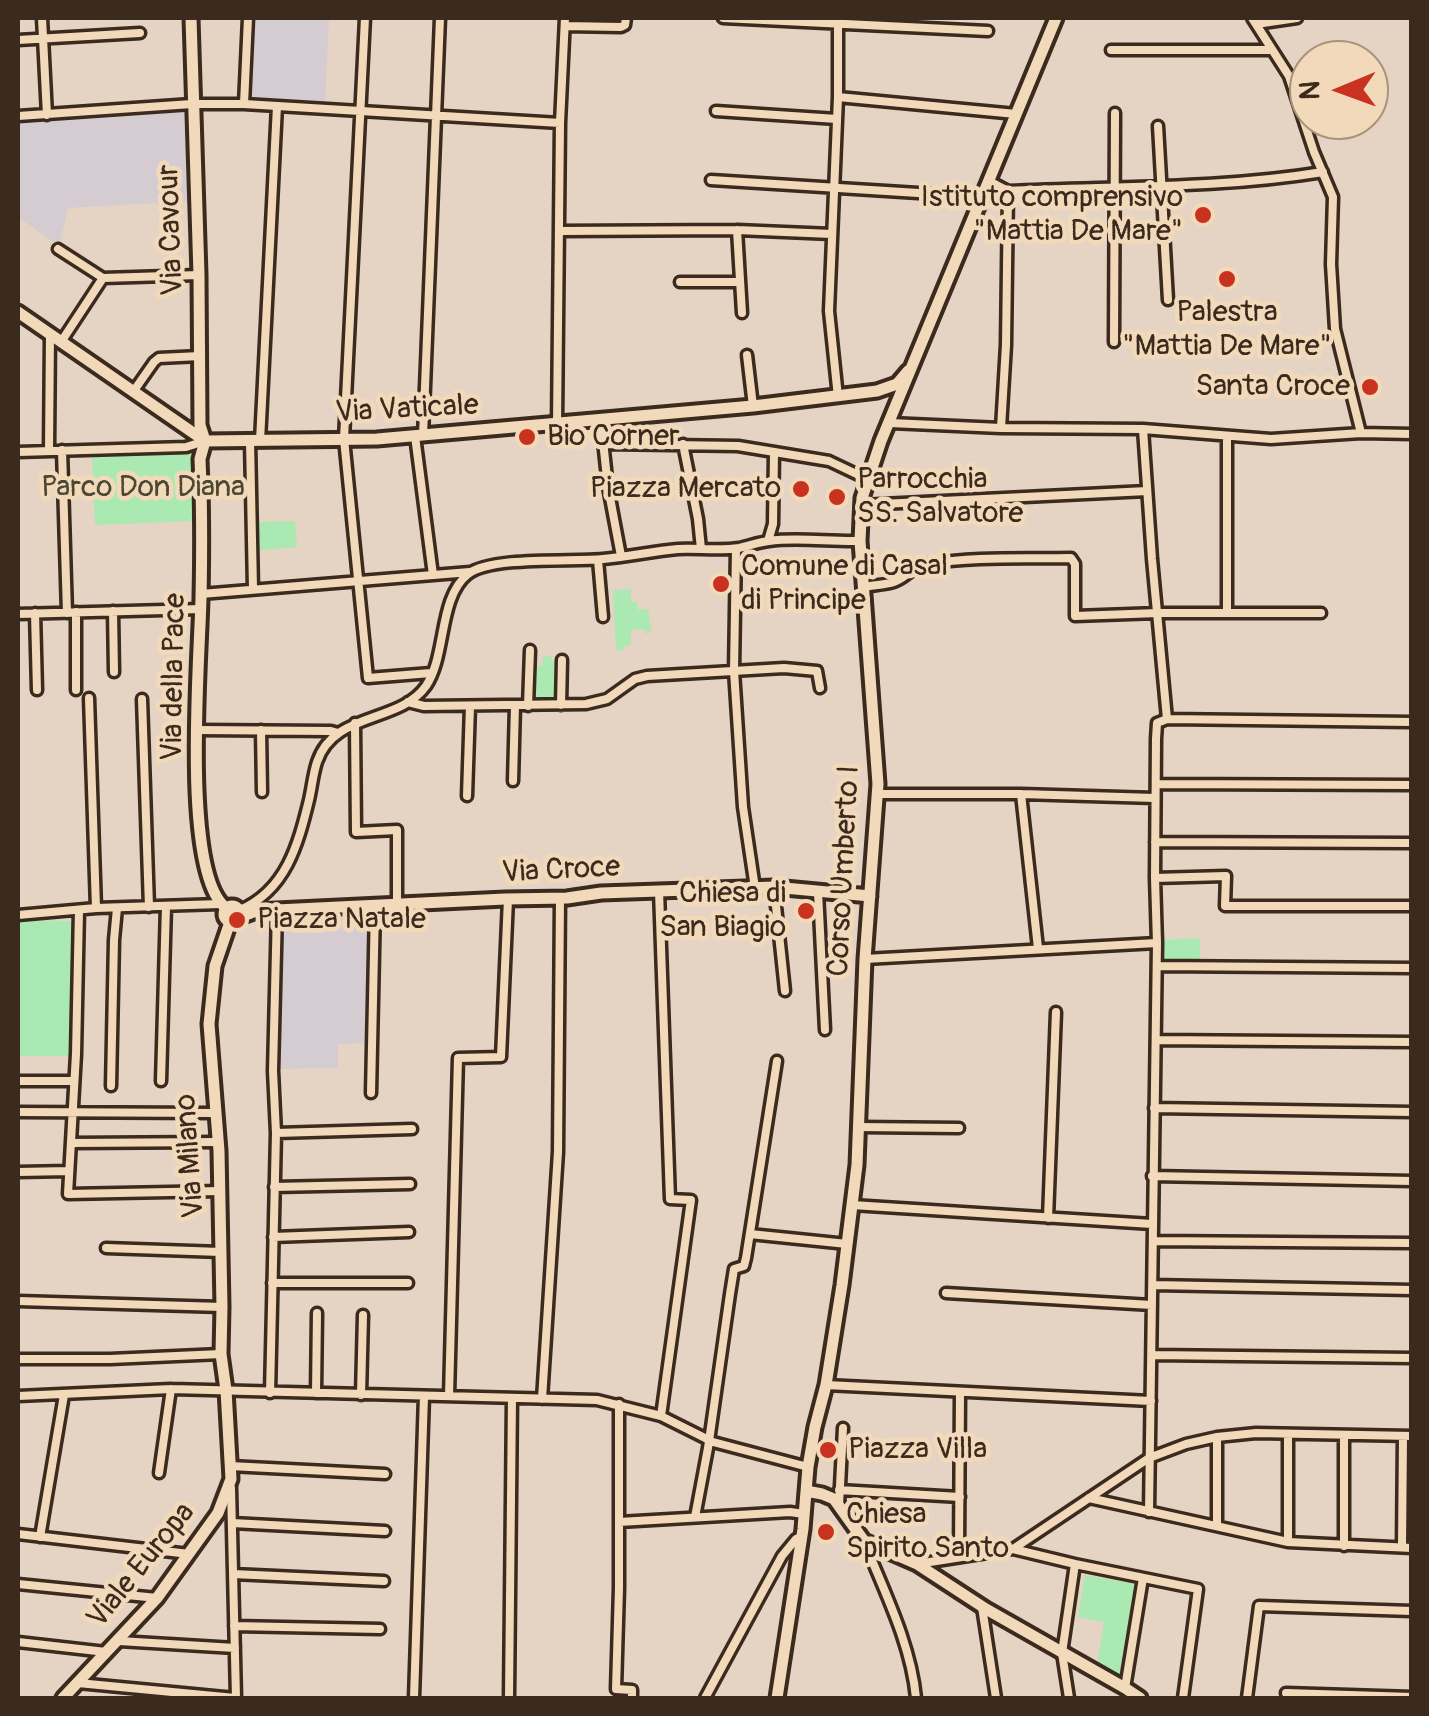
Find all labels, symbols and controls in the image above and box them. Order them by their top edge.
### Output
north arrow [1289,40,1389,140]
text: N [1293,81,1328,100]
street label: Via Cavour [152,164,192,296]
place label: Istituto comprensivo "Mattia De Mare" [921,180,1183,250]
marker: Istituto comprensivo "Mattia De Mare" [1192,204,1214,226]
marker: Palestra "Mattia De Mare" [1216,268,1238,290]
place label: Palestra "Mattia De Mare" [1122,295,1332,366]
place label: Santa Croce [1195,369,1350,405]
marker: Santa Croce [1359,376,1381,398]
street label: Via Vaticale [334,388,480,432]
place label: Bio Corner [547,419,680,455]
marker: Bio Corner [516,426,538,448]
place label: Parrocchia SS. Salvatore [857,462,1023,532]
park label: Parco Don Diana [41,470,245,506]
place label: Piazza Mercato [590,471,781,507]
marker: Piazza Mercato [790,478,812,500]
marker: Parrocchia SS. Salvatore [826,486,848,508]
place label: Comune di Casal di Principe [741,549,948,620]
marker: Comune di Casal di Principe [710,573,732,595]
street label: Via della Pace [156,593,194,761]
street label: Corso Umberto I [821,765,869,977]
street label: Via Croce [501,850,621,892]
place label: Chiesa di San Biagio [659,876,786,946]
marker: Chiesa di San Biagio [795,900,817,922]
place label: Piazza Natale [257,902,426,938]
marker: Piazza Natale [226,909,248,931]
street label: Via Milano [169,1093,213,1219]
place label: Piazza Villa [848,1432,987,1468]
marker: Piazza Villa [817,1439,839,1461]
street label: Viale Europa [80,1496,204,1636]
place label: Chiesa Spirito Santo [846,1497,1009,1568]
marker: Chiesa Spirito Santo [815,1521,837,1543]

